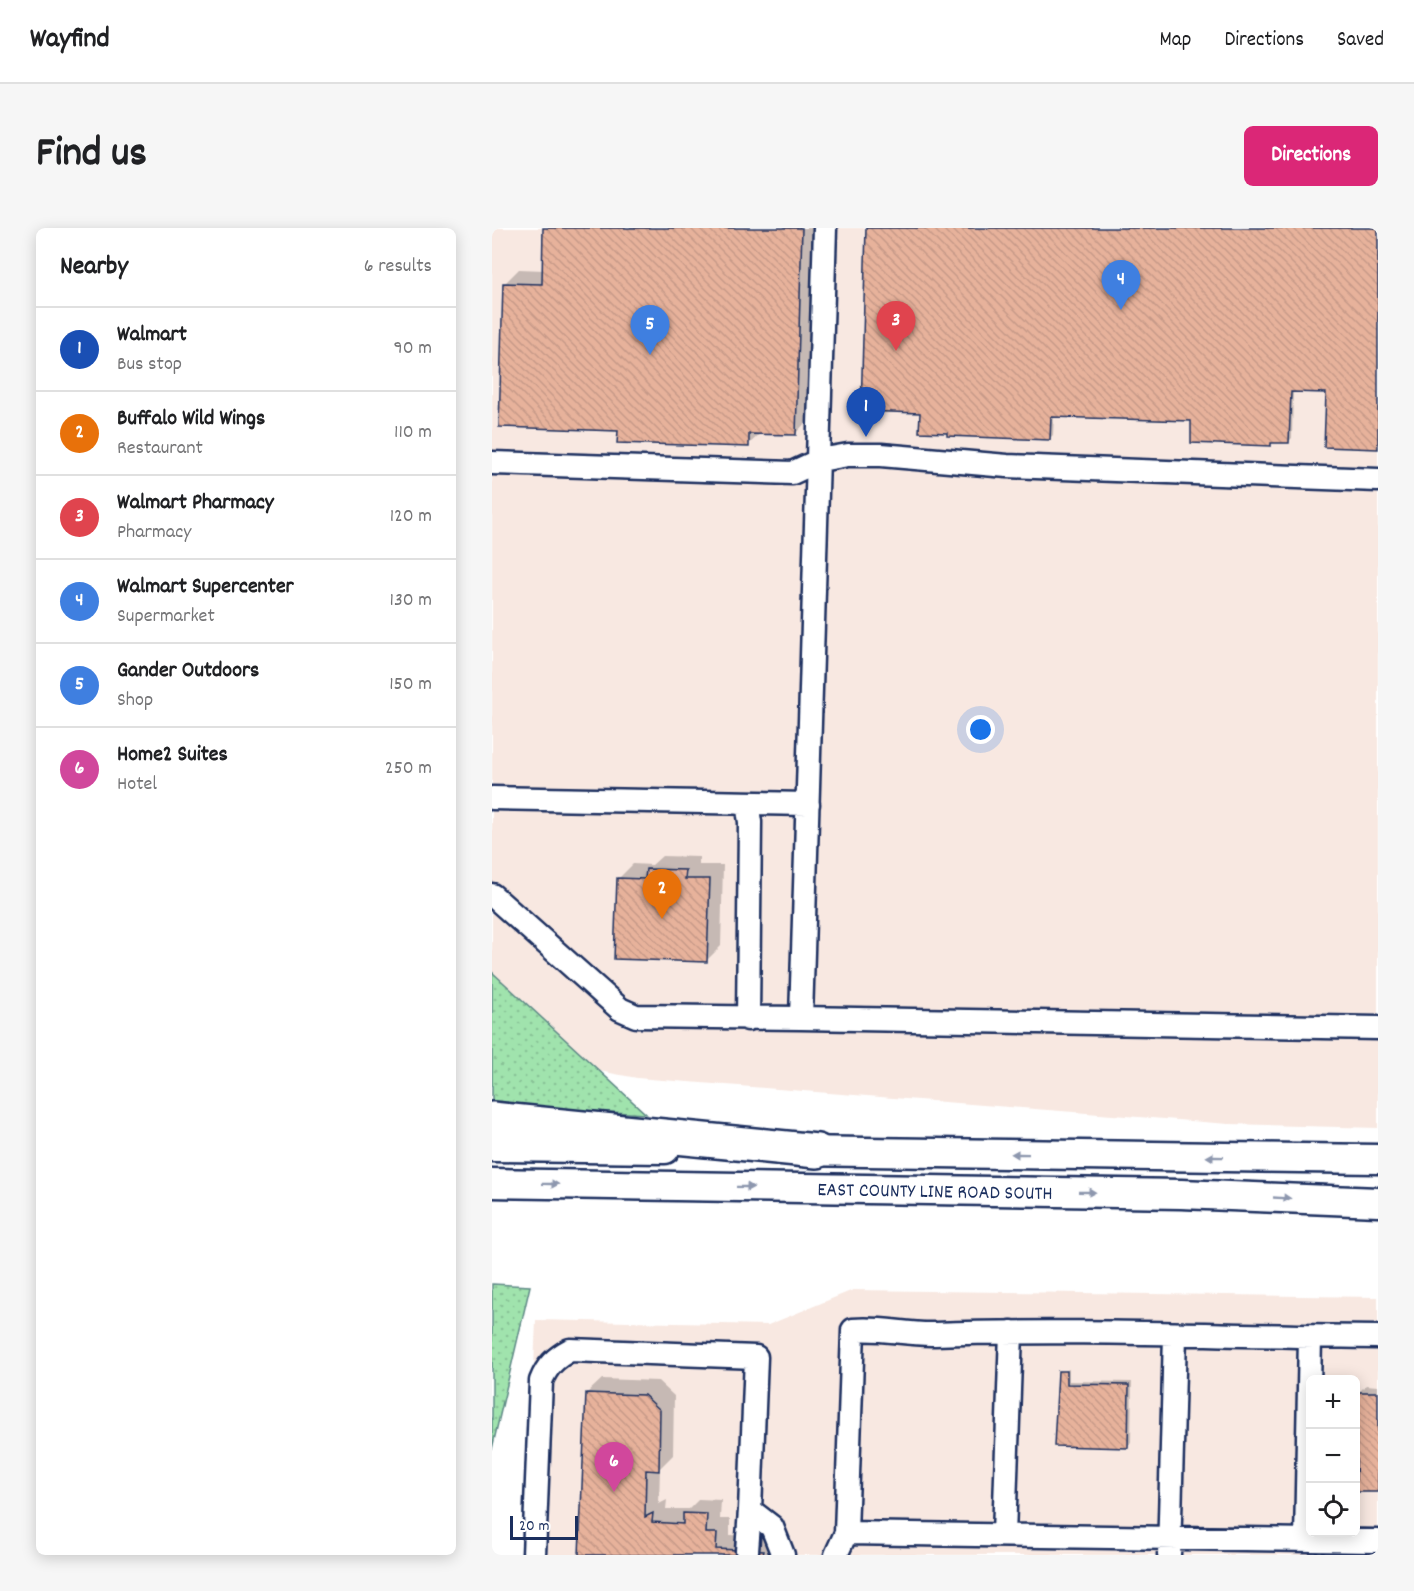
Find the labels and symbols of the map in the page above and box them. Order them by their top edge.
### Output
pin: 4 [1102,260,1140,310]
pin: 3 [876,302,916,351]
pin: 5 [630,306,670,355]
pin: 1 [846,388,886,437]
your location [966,715,995,744]
pin: 2 [642,870,682,919]
one-way arrow [1010,1149,1029,1159]
one-way arrow [1205,1152,1224,1162]
street label: EAST COUNTY LINE ROAD SOUTH [817,1177,1053,1209]
one-way arrow [541,1179,560,1189]
one-way arrow [736,1182,755,1192]
one-way arrow [1078,1188,1097,1197]
one-way arrow [1273,1194,1292,1203]
pin: 6 [594,1442,634,1492]
scale bar [510,1513,578,1540]

